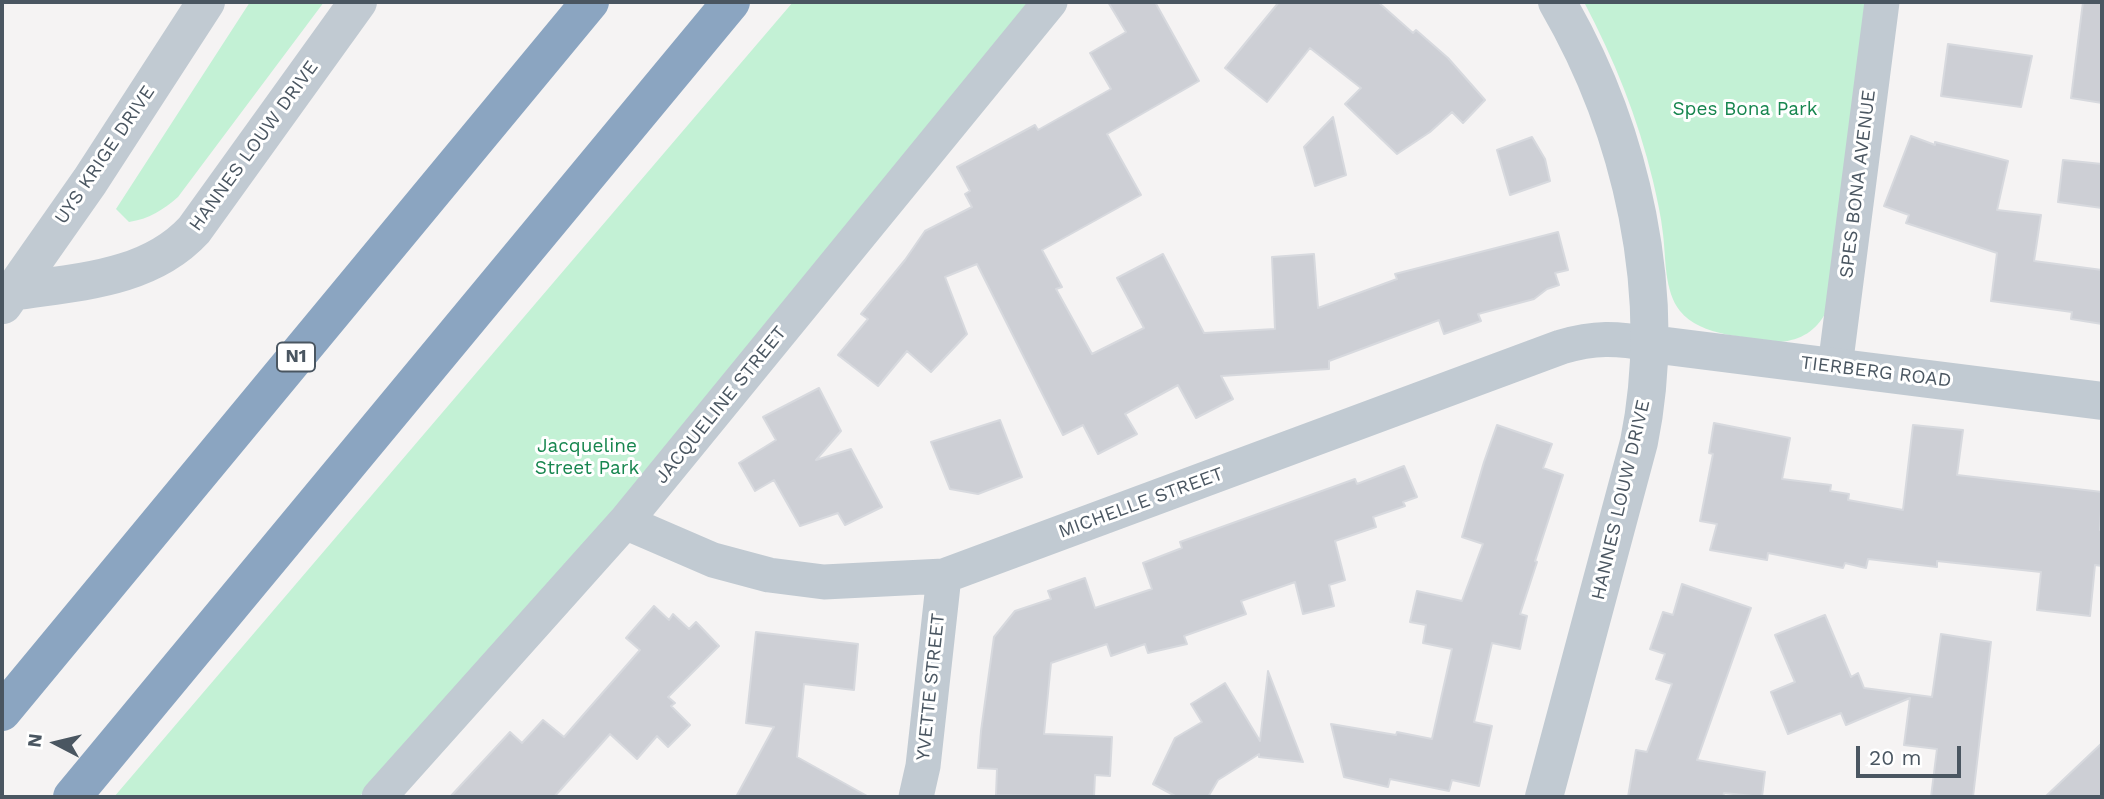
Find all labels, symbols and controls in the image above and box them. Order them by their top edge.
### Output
street label: HANNES LOUW DRIVE [185,56,323,236]
street label: UYS KRIGE DRIVE [50,81,160,229]
street label: SPES BONA AVENUE [1835,89,1881,279]
park label: Spes Bona Park [1672,98,1818,120]
street label: JACQUELINE STREET [650,322,792,488]
road number: N1 [277,342,315,372]
street label: TIERBERG ROAD [1799,351,1953,393]
street label: HANNES LOUW DRIVE [1587,398,1655,602]
park label: Jacqueline Street Park [535,435,639,479]
street label: MICHELLE STREET [1055,463,1227,543]
street label: YVETTE STREET [912,612,950,762]
north arrow [21,708,91,778]
text: N [22,732,47,749]
scale bar [1859,732,1964,776]
text: 20 m [1869,745,1921,770]

